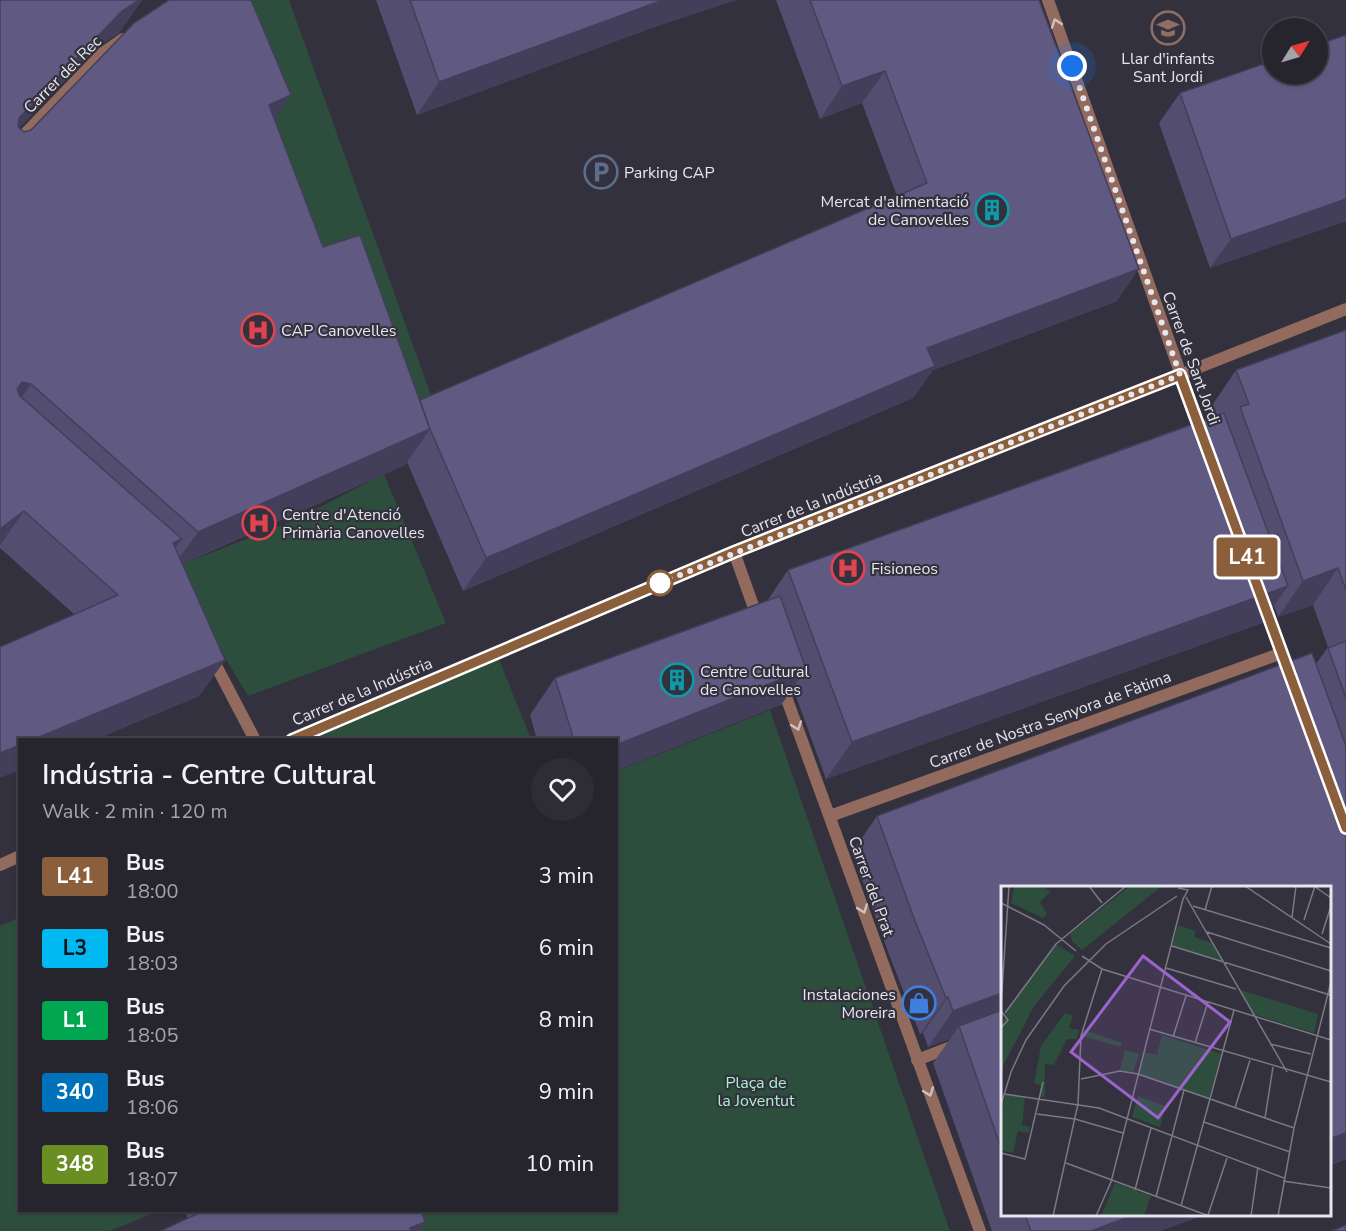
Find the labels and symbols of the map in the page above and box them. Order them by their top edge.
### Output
school or university icon: Llar d'infants Sant Jordi [1150,10,1186,46]
one-way arrow [1051,18,1064,29]
north arrow [1262,18,1328,84]
street label: Carrer del Rec [19,31,107,118]
place label: Llar d'infants Sant Jordi [1121,48,1215,88]
your location [1057,51,1087,81]
parking icon: Parking CAP [583,154,619,190]
place label: Parking CAP [624,162,715,184]
place label: Mercat d'alimentació de Canovelles [820,191,969,231]
building icon: Mercat d'alimentació de Canovelles [974,192,1010,228]
street label: Carrer de Sant Jordi [1157,289,1225,428]
hospital icon: CAP Canovelles [240,312,276,348]
place label: CAP Canovelles [281,320,396,342]
street label: Carrer de la Indústria [737,467,885,543]
place label: Centre d'Atenció Primària Canovelles [282,504,425,544]
hospital icon: Centre d'Atenció Primària Canovelles [241,505,277,541]
line badge: L41 [1212,538,1282,576]
hospital icon: Fisioneos [830,550,866,586]
place label: Fisioneos [871,558,938,580]
unlabelled marker [647,570,673,596]
street label: Carrer de la Indústria [289,652,436,731]
place label: Centre Cultural de Canovelles [700,661,810,701]
building icon: Centre Cultural de Canovelles [659,662,695,698]
street label: Carrer de Nostra Senyora de Fàtima [926,666,1174,774]
one-way arrow [789,720,802,731]
street label: Carrer del Prat [843,833,900,940]
inset map [1001,886,1331,1216]
one-way arrow [856,903,869,914]
place label: Instalaciones Moreira [803,984,896,1024]
shop icon: Instalaciones Moreira [901,985,937,1021]
park label: Plaça de la Joventut [717,1072,795,1112]
one-way arrow [922,1087,935,1097]

